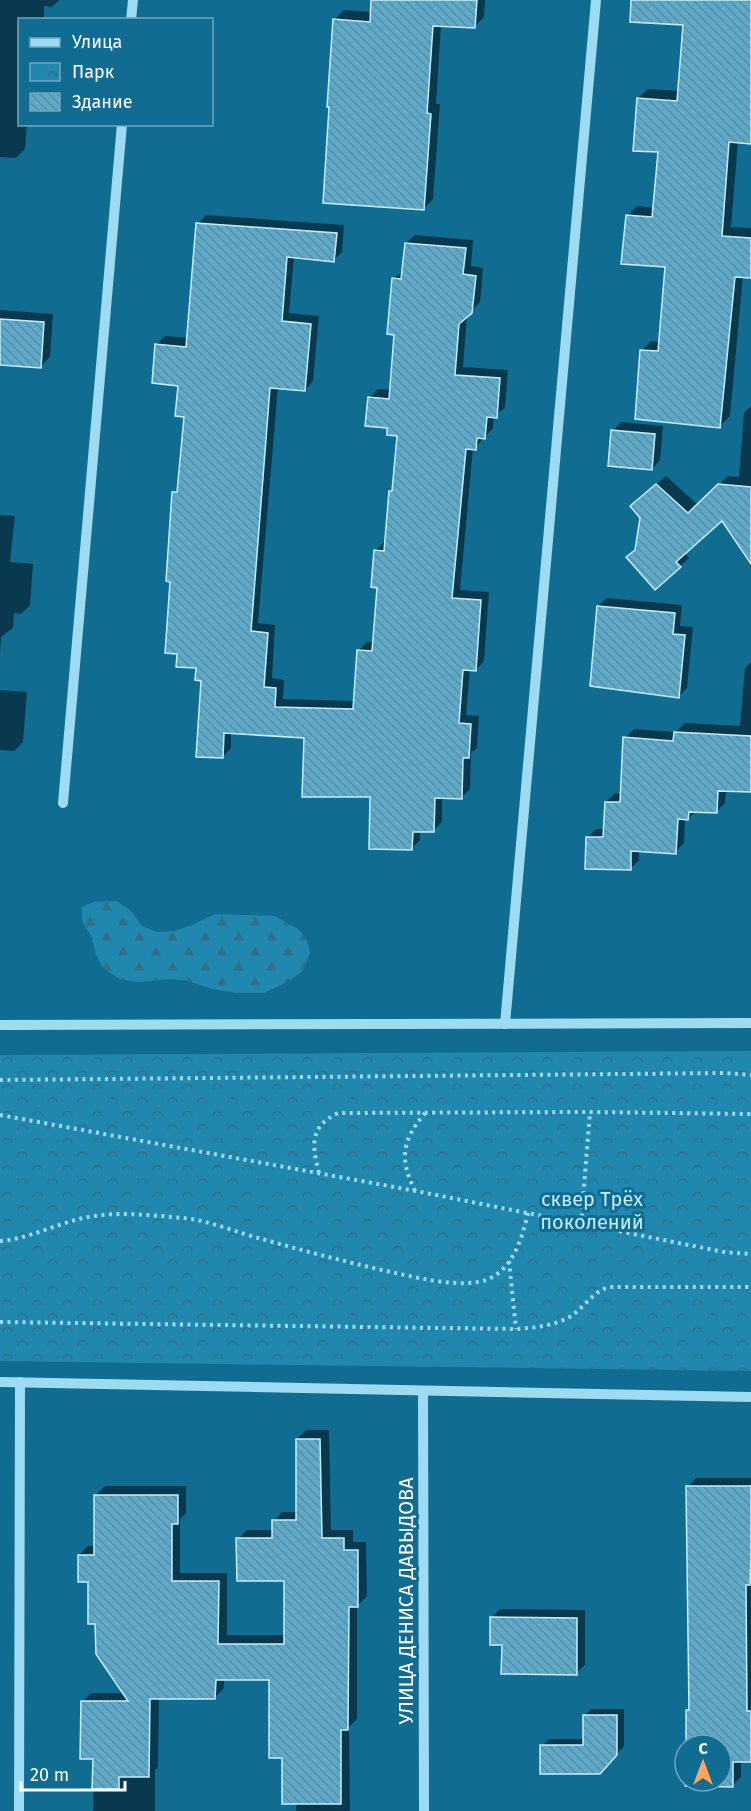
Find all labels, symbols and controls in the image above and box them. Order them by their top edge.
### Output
legend [18,18,213,126]
text: Улица [72,31,122,53]
text: Парк [72,61,115,83]
text: Здание [72,91,133,113]
park label: сквер Трёх поколений [540,1187,644,1234]
street label: УЛИЦА ДЕНИСА ДАВЫДОВА [394,1477,418,1725]
north arrow [673,1733,733,1793]
text: С [698,1739,708,1758]
scale bar [21,1754,124,1792]
text: 20 m [30,1764,69,1786]

